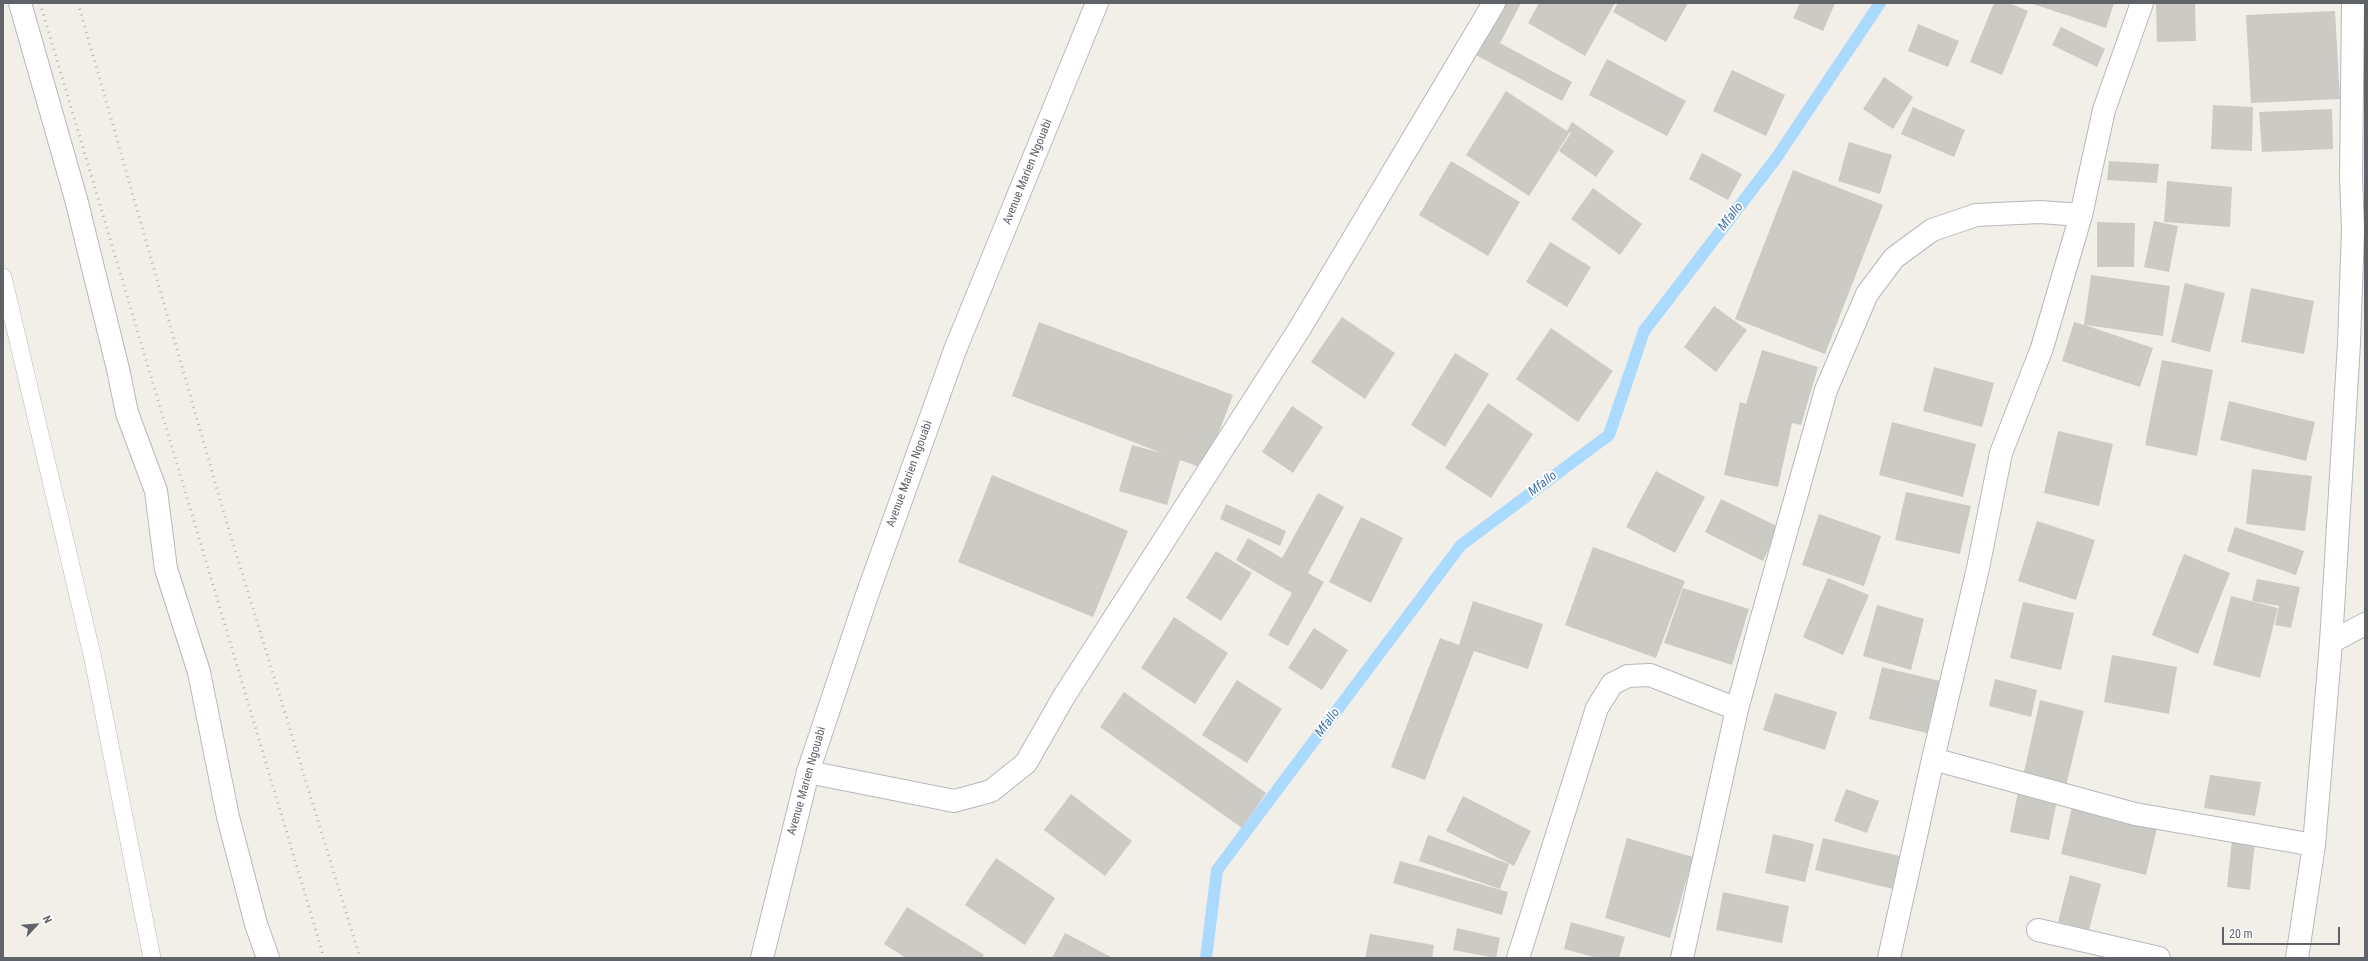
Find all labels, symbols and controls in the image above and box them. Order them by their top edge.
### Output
street label: Avenue Marien Ngouabi [1000,117,1056,227]
water label: Mfallo [1715,200,1747,234]
street label: Avenue Marien Ngouabi [884,419,936,529]
water label: Mfallo [1526,468,1560,500]
water label: Mfallo [1312,706,1344,740]
street label: Avenue Marien Ngouabi [785,725,829,837]
north arrow [16,905,56,945]
text: N [40,914,55,925]
scale bar [2224,919,2342,945]
text: 20 m [2229,927,2253,941]

